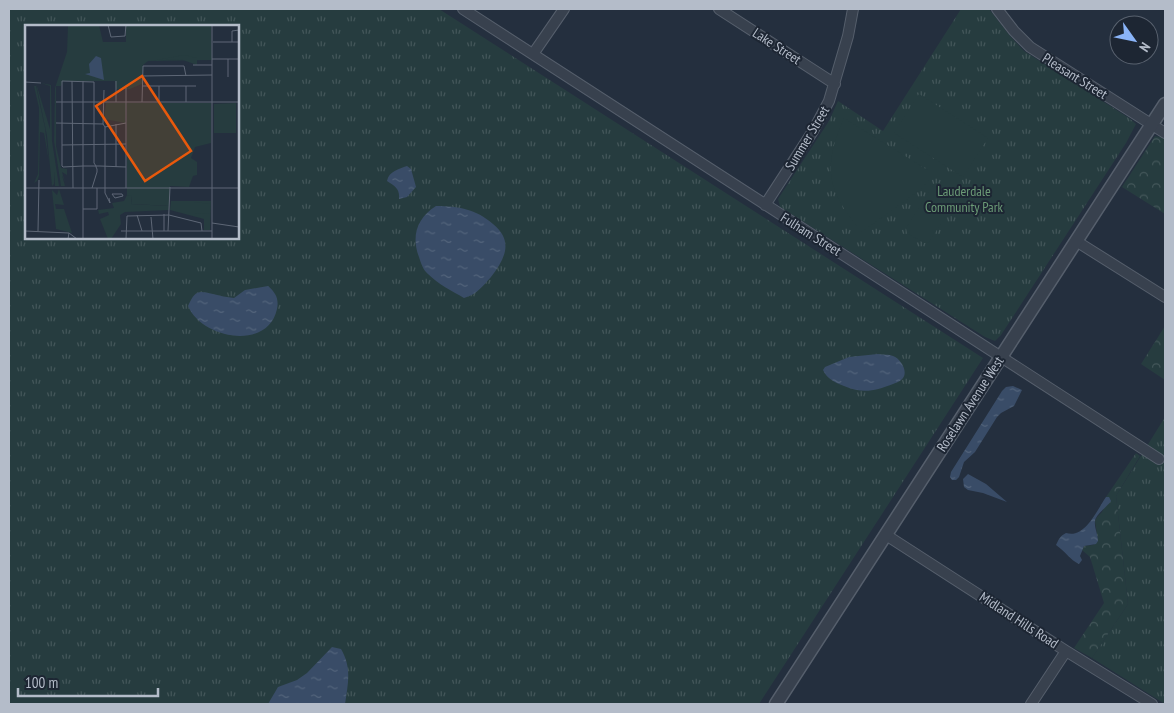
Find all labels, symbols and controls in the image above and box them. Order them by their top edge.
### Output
north arrow [1109,15,1159,65]
street label: Lake Street [749,24,805,68]
inset map [25,25,239,239]
text: N [1135,39,1155,55]
street label: Pleasant Street [1039,49,1111,103]
street label: Summer Street [781,102,833,173]
park label: Lauderdale Community Park [925,182,1004,216]
street label: Fulham Street [777,208,845,260]
street label: Roselawn Avenue West [932,353,1008,455]
street label: Midland Hills Road [976,588,1062,652]
scale bar [18,666,158,698]
text: 100 m [25,673,58,692]

